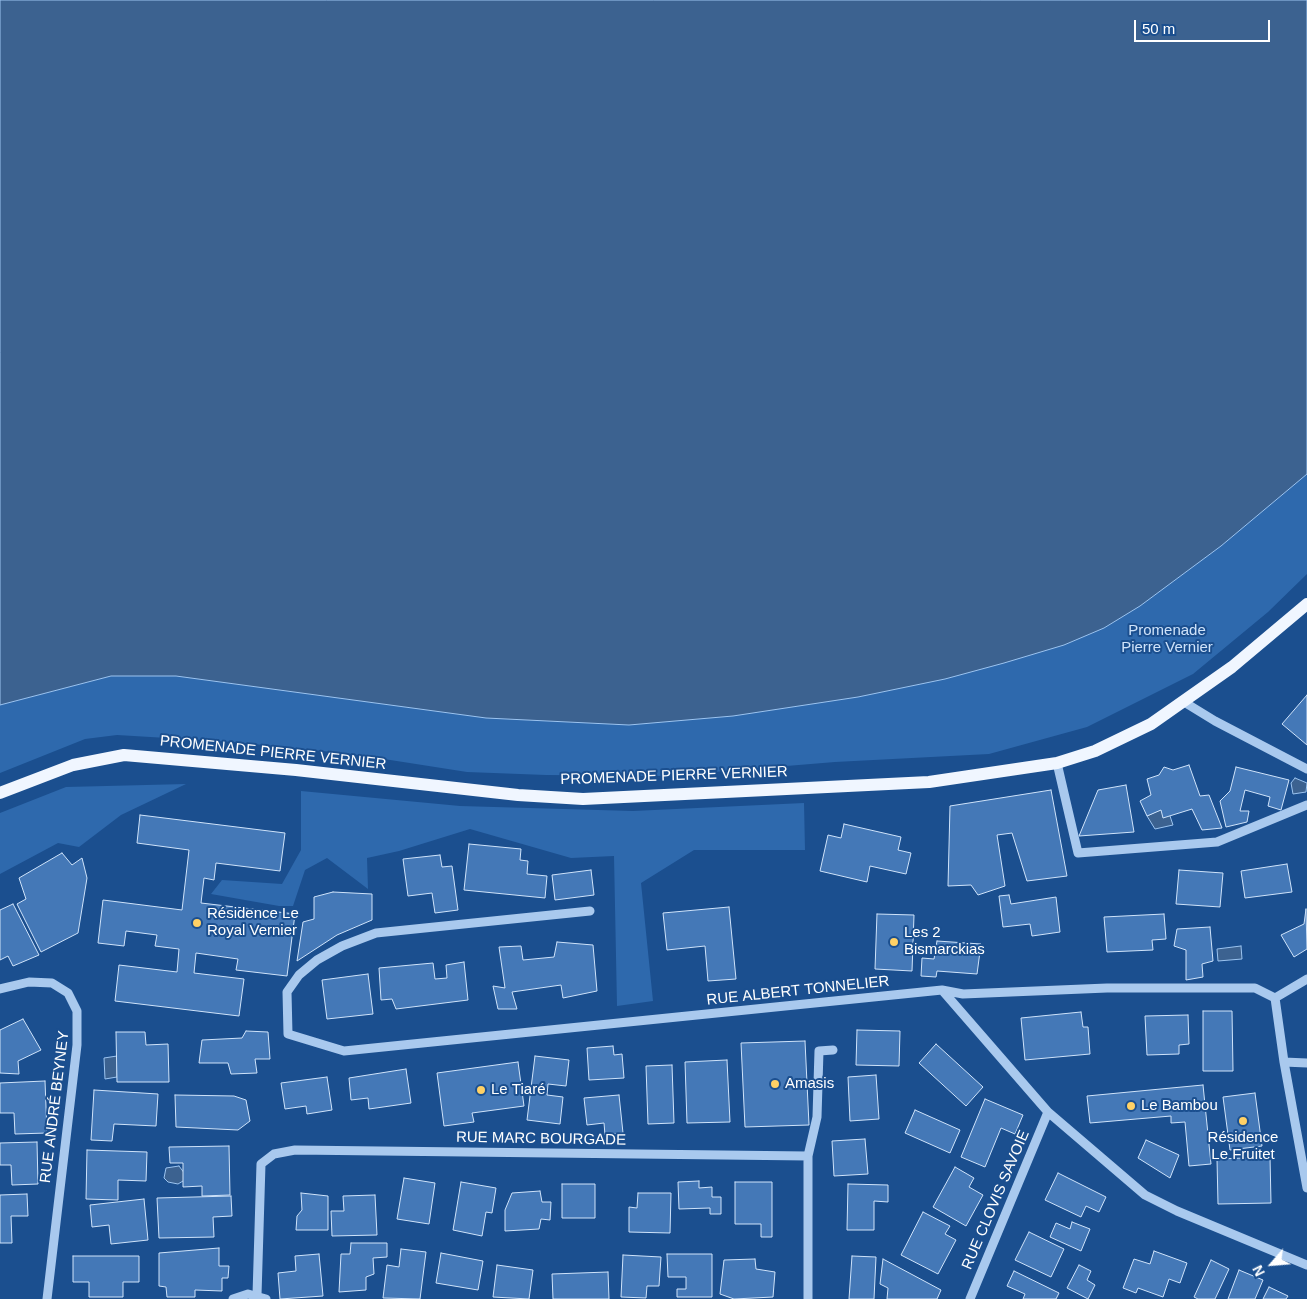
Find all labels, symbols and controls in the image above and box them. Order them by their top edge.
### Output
scale bar [1137,10,1273,42]
text: 50 m [1142,20,1175,37]
park label: Promenade Pierre Vernier [1121,622,1213,657]
street label: PROMENADE PIERRE VERNIER [159,732,387,774]
street label: PROMENADE PIERRE VERNIER [560,763,788,789]
place label: Résidence Le Royal Vernier [207,905,299,940]
marker: Résidence Le Royal Vernier [191,917,203,929]
place label: Les 2 Bismarckias [904,924,985,959]
marker: Les 2 Bismarckias [888,936,900,948]
street label: RUE ALBERT TONNELIER [706,972,890,1010]
street label: RUE ANDRÉ BEYNEY [37,1030,73,1184]
place label: Amasis [785,1075,834,1093]
marker: Amasis [769,1078,781,1090]
place label: Le Tiaré [491,1081,545,1099]
marker: Le Tiaré [475,1084,487,1096]
place label: Le Bambou [1141,1097,1218,1115]
marker: Le Bambou [1125,1100,1137,1112]
marker: Résidence Le Fruitet [1237,1115,1249,1127]
street label: RUE CLOVIS SAVOIE [958,1128,1034,1272]
street label: RUE MARC BOURGADE [456,1129,626,1149]
place label: Résidence Le Fruitet [1208,1129,1278,1164]
north arrow [1247,1239,1297,1289]
text: N [1249,1263,1268,1279]

